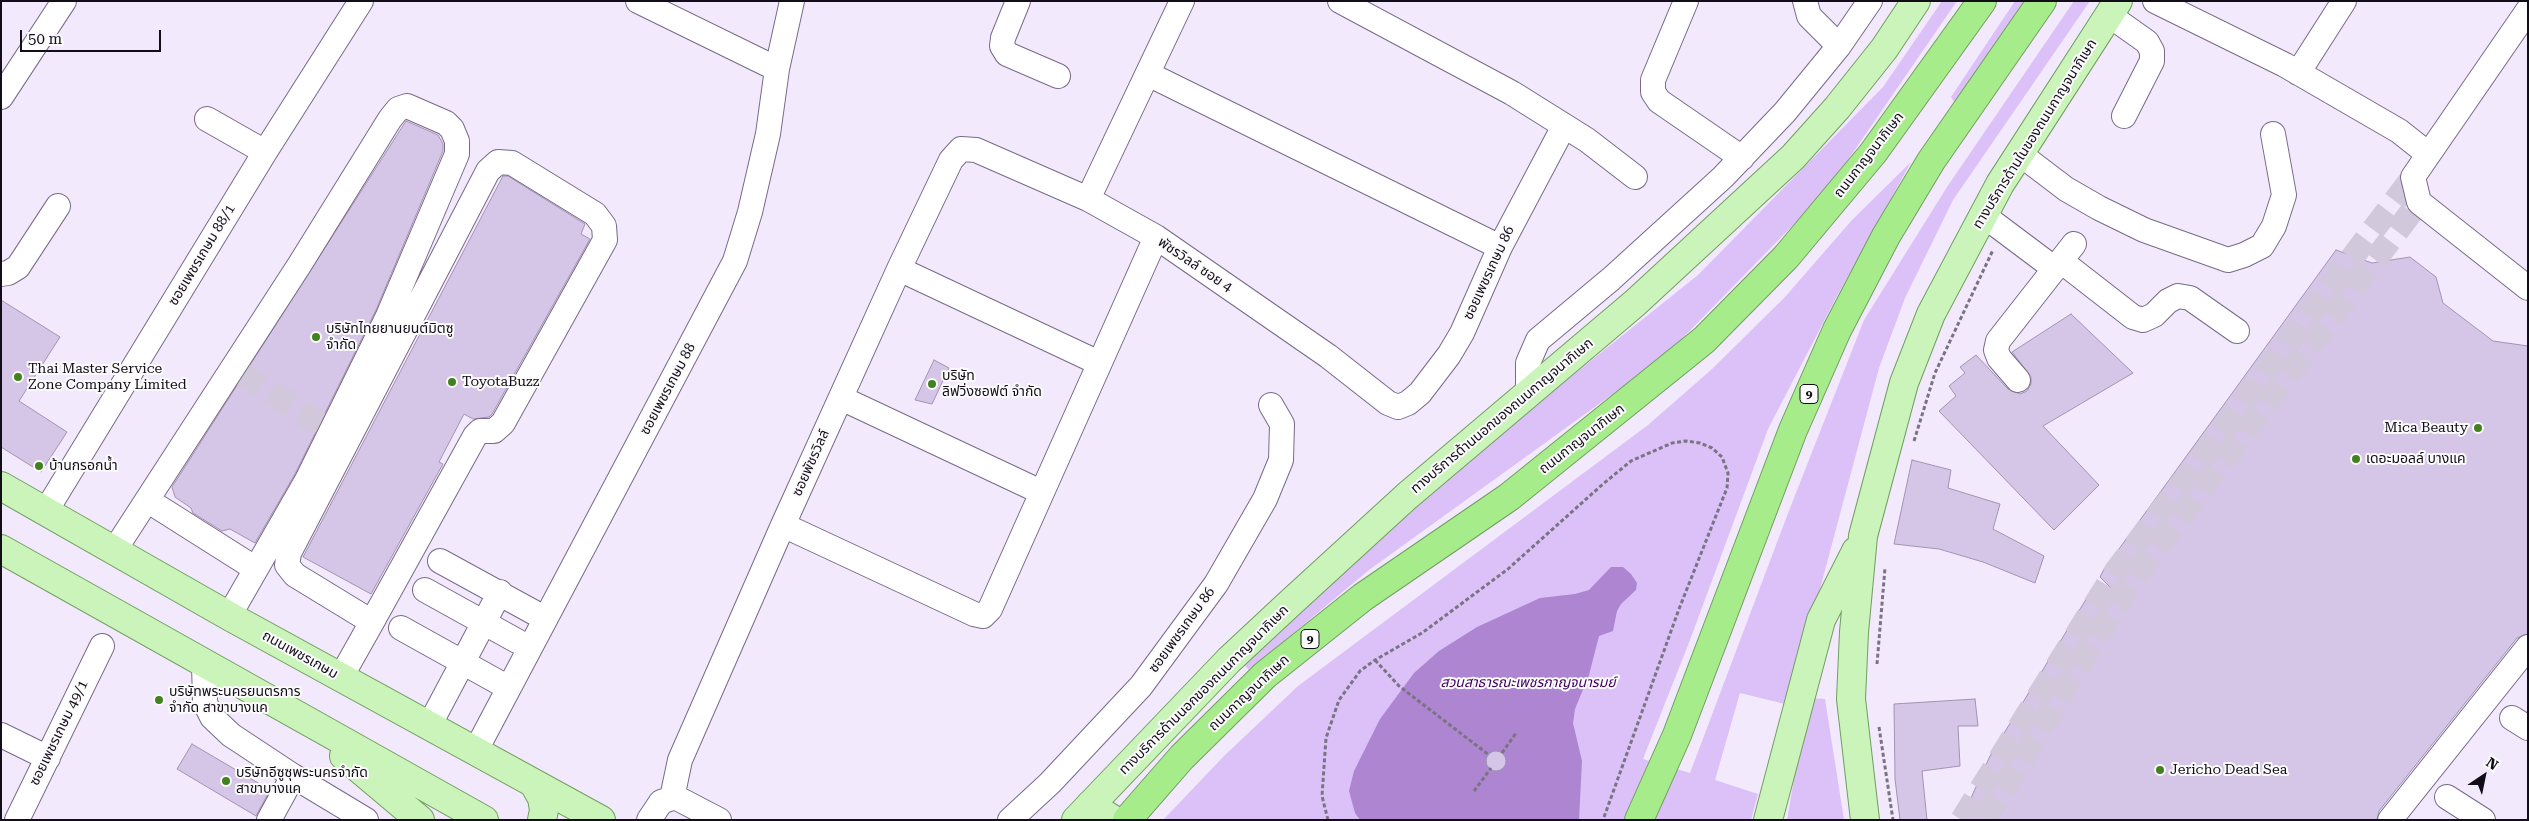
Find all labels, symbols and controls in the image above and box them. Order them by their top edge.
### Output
scale bar [22,20,164,52]
text: 50 m [28,30,62,48]
street label: ทางบริการด้านในของถนนกาญจนาภิเษก [1969,36,2101,232]
street label: ถนนกาญจนาภิเษก [1830,109,1908,201]
street label: ซอยเพชรเกษม 88/1 [165,201,239,309]
street label: ซอยเพชรเกษม 86 [1460,223,1518,323]
street label: พัชรวิลล์ ซอย 4 [1155,234,1235,296]
place label: บริษัทไทยยานยนต์มิตซู จำกัด [326,321,454,354]
marker: บริษัทไทยยานยนต์มิตซู จำกัด [310,331,322,343]
street label: ทางบริการด้านนอกของถนนกาญจนาภิเษก [1407,335,1597,497]
street label: ซอยเพชรเกษม 88 [637,340,699,438]
place label: Thai Master Service Zone Company Limited [28,361,187,394]
place label: บริษัท ลิฟวิ่งซอฟต์ จำกัด [942,368,1042,401]
marker: Thai Master Service Zone Company Limited [12,371,24,383]
place label: ToyotaBuzz [462,374,539,390]
marker: ToyotaBuzz [446,376,458,388]
marker: บริษัท ลิฟวิ่งซอฟต์ จำกัด [926,378,938,390]
road number: 9 [1800,384,1818,404]
street label: ถนนกาญจนาภิเษก [1536,400,1628,478]
place label: Mica Beauty [2384,420,2468,436]
marker: Mica Beauty [2472,422,2484,434]
street label: ซอยพัชรวิลล์ [789,427,833,499]
place label: เดอะมอลล์ บางแค [2366,451,2466,467]
marker: เดอะมอลล์ บางแค [2350,453,2362,465]
place label: บ้านกรอกน้ำ [49,458,118,474]
marker: บ้านกรอกน้ำ [33,460,45,472]
street label: ซอยเพชรเกษม 86 [1145,584,1219,676]
street label: ทางบริการด้านนอกของถนนกาญจนาภิเษก [1116,602,1292,778]
street label: ถนนเพชรเกษม [259,627,341,683]
road number: 9 [1301,630,1319,648]
street label: ถนนกาญจนาภิเษก [1205,651,1293,735]
park label: สวนสาธารณะเพชรกาญจนารมย์ [1440,675,1616,691]
street label: ซอยเพชรเกษม 49/1 [26,678,92,788]
place label: บริษัทพระนครยนตรการ จำกัด สาขาบางแค [169,684,301,716]
marker: บริษัทพระนครยนตรการ จำกัด สาขาบางแค [153,694,165,706]
north arrow [2459,751,2509,801]
text: N [2483,754,2501,773]
place label: Jericho Dead Sea [2170,762,2287,778]
marker: Jericho Dead Sea [2154,764,2166,776]
place label: บริษัทอีซูซุพระนครจำกัด สาขาบางแค [236,765,368,798]
marker: บริษัทอีซูซุพระนครจำกัด สาขาบางแค [220,775,232,787]

